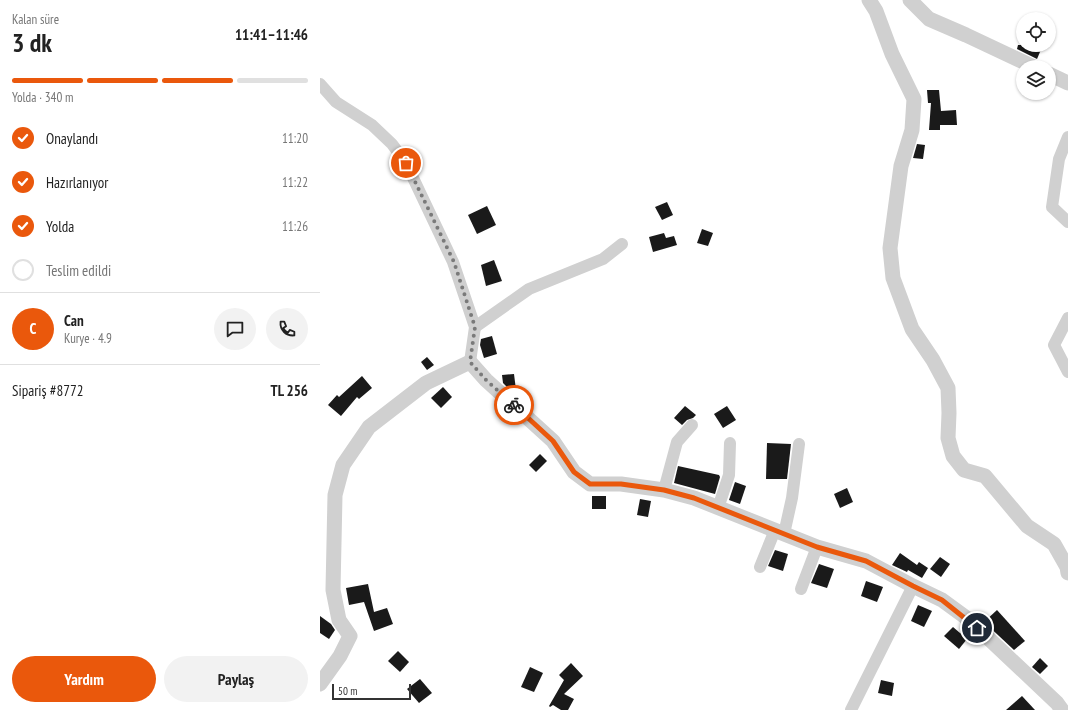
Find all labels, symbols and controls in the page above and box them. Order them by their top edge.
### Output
text: Kalan süre [12,11,59,28]
map controls [1016,12,1056,100]
button: locate [1016,12,1056,52]
text: 11:41–11:46 [235,25,308,44]
text: 3 dk [12,26,52,59]
button: layers [1016,60,1056,100]
text: Yolda · 340 m [12,89,74,106]
icon: check [12,127,34,149]
text: Onaylandı [46,129,98,148]
text: 11:20 [282,130,308,147]
pin [389,146,423,180]
icon: bag [395,152,417,174]
icon: check [12,171,34,193]
text: Hazırlanıyor [46,173,108,192]
text: 11:22 [282,174,308,191]
icon: check [12,215,34,237]
text: Yolda [46,217,74,236]
text: 11:26 [282,218,308,235]
text: Teslim edildi [46,261,111,280]
button: chat [214,308,256,350]
button: phone [266,308,308,350]
text: Can [64,311,84,330]
text: C [30,319,36,338]
text: Kurye · 4.9 [64,330,112,347]
text: Sipariş #8772 [12,381,84,400]
text: TL 256 [271,381,308,400]
courier [494,385,534,425]
icon: bike [503,394,525,416]
pin [960,611,994,645]
icon: home [966,617,988,639]
button: Yardım [12,656,156,702]
button: Paylaş [164,656,308,702]
scale bar [332,682,411,701]
text: 50 m [338,684,357,698]

